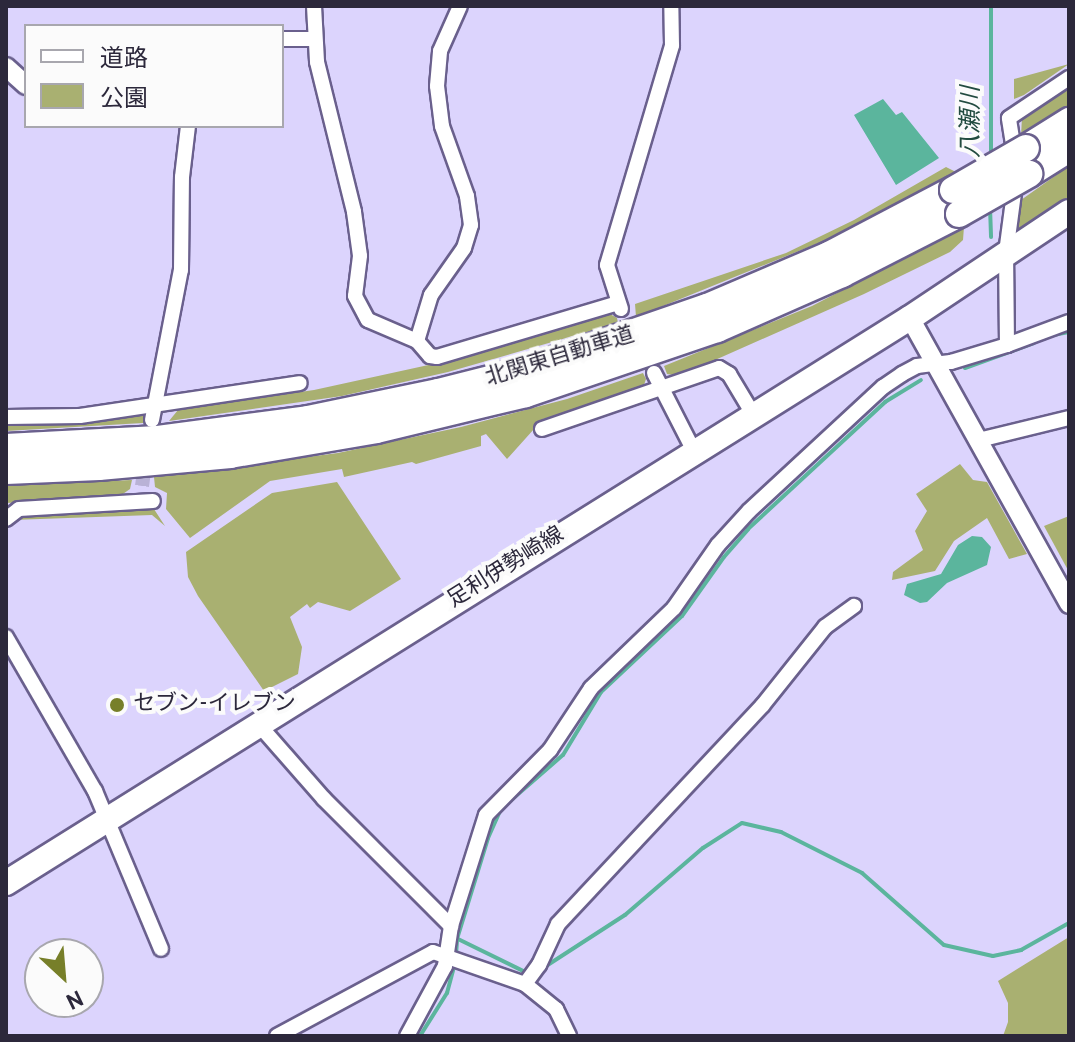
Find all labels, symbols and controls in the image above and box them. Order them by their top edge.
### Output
legend [24,24,284,128]
text: 道路 [100,45,148,75]
text: 公園 [100,85,148,115]
water label: 八瀬川 [959,86,987,158]
street label: 北関東自動車道 [483,322,637,392]
street label: 足利伊勢崎線 [443,522,569,614]
place label: セブン-イレブン [133,692,296,718]
marker: セブン-イレブン [108,696,126,714]
north arrow [24,938,104,1018]
text: N [61,983,87,1014]

